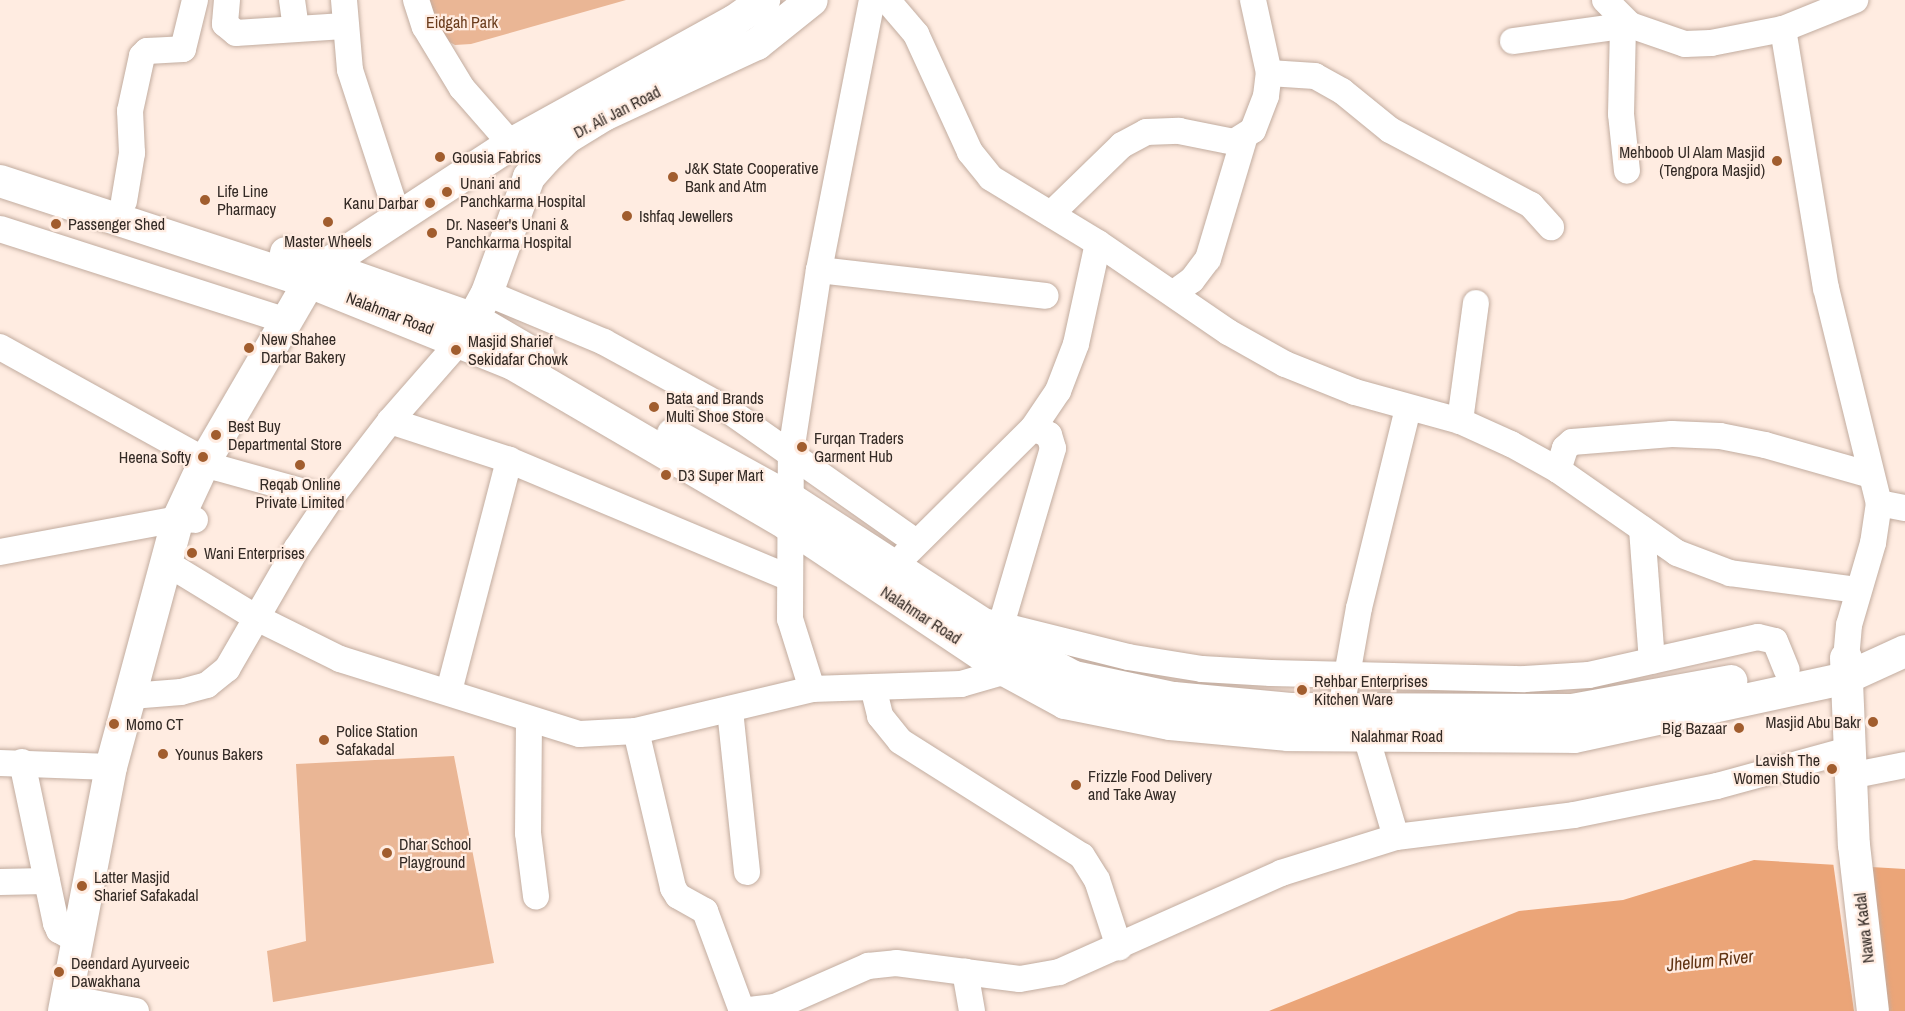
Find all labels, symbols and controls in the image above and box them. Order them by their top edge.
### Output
park label: Eidgah Park [426,12,498,32]
street label: Dr. Ali Jan Road [570,82,664,142]
place label: Mehboob Ul Alam Masjid (Tengpora Masjid) [1618,142,1765,180]
place label: Gousia Fabrics [452,147,541,167]
marker: Gousia Fabrics [433,150,447,164]
marker: Mehboob Ul Alam Masjid (Tengpora Masjid) [1770,154,1784,168]
place label: J&K State Cooperative Bank and Atm [685,158,818,196]
marker: J&K State Cooperative Bank and Atm [666,170,680,184]
place label: Unani and Panchkarma Hospital [460,173,585,211]
place label: Life Line Pharmacy [217,181,276,219]
marker: Unani and Panchkarma Hospital [438,183,456,201]
marker: Life Line Pharmacy [198,193,212,207]
place label: Kanu Darbar [344,193,418,213]
marker: Kanu Darbar [423,196,437,210]
place label: Ishfaq Jewellers [639,206,733,226]
marker: Ishfaq Jewellers [620,209,634,223]
place label: Passenger Shed [68,214,165,234]
place label: Dr. Naseer's Unani & Panchkarma Hospital [446,214,571,252]
marker: Master Wheels [321,215,335,229]
marker: Passenger Shed [49,217,63,231]
marker: Dr. Naseer's Unani & Panchkarma Hospital [423,224,441,242]
place label: Master Wheels [284,231,372,251]
street label: Nalahmar Road [344,288,436,338]
place label: New Shahee Darbar Bakery [261,329,346,367]
place label: Masjid Sharief Sekidafar Chowk [468,331,568,369]
marker: New Shahee Darbar Bakery [242,341,256,355]
marker: Masjid Sharief Sekidafar Chowk [449,343,463,357]
place label: Bata and Brands Multi Shoe Store [666,388,764,426]
marker: Bata and Brands Multi Shoe Store [647,400,661,414]
place label: Best Buy Departmental Store [228,416,342,454]
marker: Best Buy Departmental Store [209,428,223,442]
place label: Furqan Traders Garment Hub [814,428,904,466]
marker: Furqan Traders Garment Hub [795,440,809,454]
place label: Heena Softy [119,447,191,467]
marker: Heena Softy [196,450,210,464]
marker: Reqab Online Private Limited [293,458,307,472]
place label: D3 Super Mart [678,465,763,485]
marker: D3 Super Mart [659,468,673,482]
place label: Reqab Online Private Limited [256,474,344,512]
place label: Wani Enterprises [204,543,305,563]
marker: Wani Enterprises [185,546,199,560]
street label: Nalahmar Road [877,582,965,648]
place label: Rehbar Enterprises Kitchen Ware [1314,671,1428,709]
marker: Rehbar Enterprises Kitchen Ware [1295,683,1309,697]
place label: Masjid Abu Bakr [1765,712,1861,732]
place label: Momo CT [126,714,184,734]
marker: Masjid Abu Bakr [1866,715,1880,729]
marker: Momo CT [107,717,121,731]
place label: Big Bazaar [1662,718,1727,738]
place label: Police Station Safakadal [336,721,418,759]
marker: Big Bazaar [1732,721,1746,735]
street label: Nalahmar Road [1351,726,1443,746]
marker: Police Station Safakadal [317,733,331,747]
place label: Younus Bakers [175,744,263,764]
marker: Younus Bakers [156,747,170,761]
place label: Lavish The Women Studio [1733,750,1820,788]
marker: Lavish The Women Studio [1825,762,1839,776]
place label: Frizzle Food Delivery and Take Away [1088,766,1212,804]
marker: Frizzle Food Delivery and Take Away [1069,778,1083,792]
place label: Dhar School Playground [399,834,471,872]
marker: Dhar School Playground [380,846,394,860]
place label: Latter Masjid Sharief Safakadal [94,867,198,905]
marker: Latter Masjid Sharief Safakadal [75,879,89,893]
street label: Nawa Kadal [1850,892,1878,964]
water label: Jhelum River [1666,946,1754,976]
place label: Deendard Ayurveeic Dawakhana [71,953,190,991]
marker: Deendard Ayurveeic Dawakhana [52,965,66,979]

